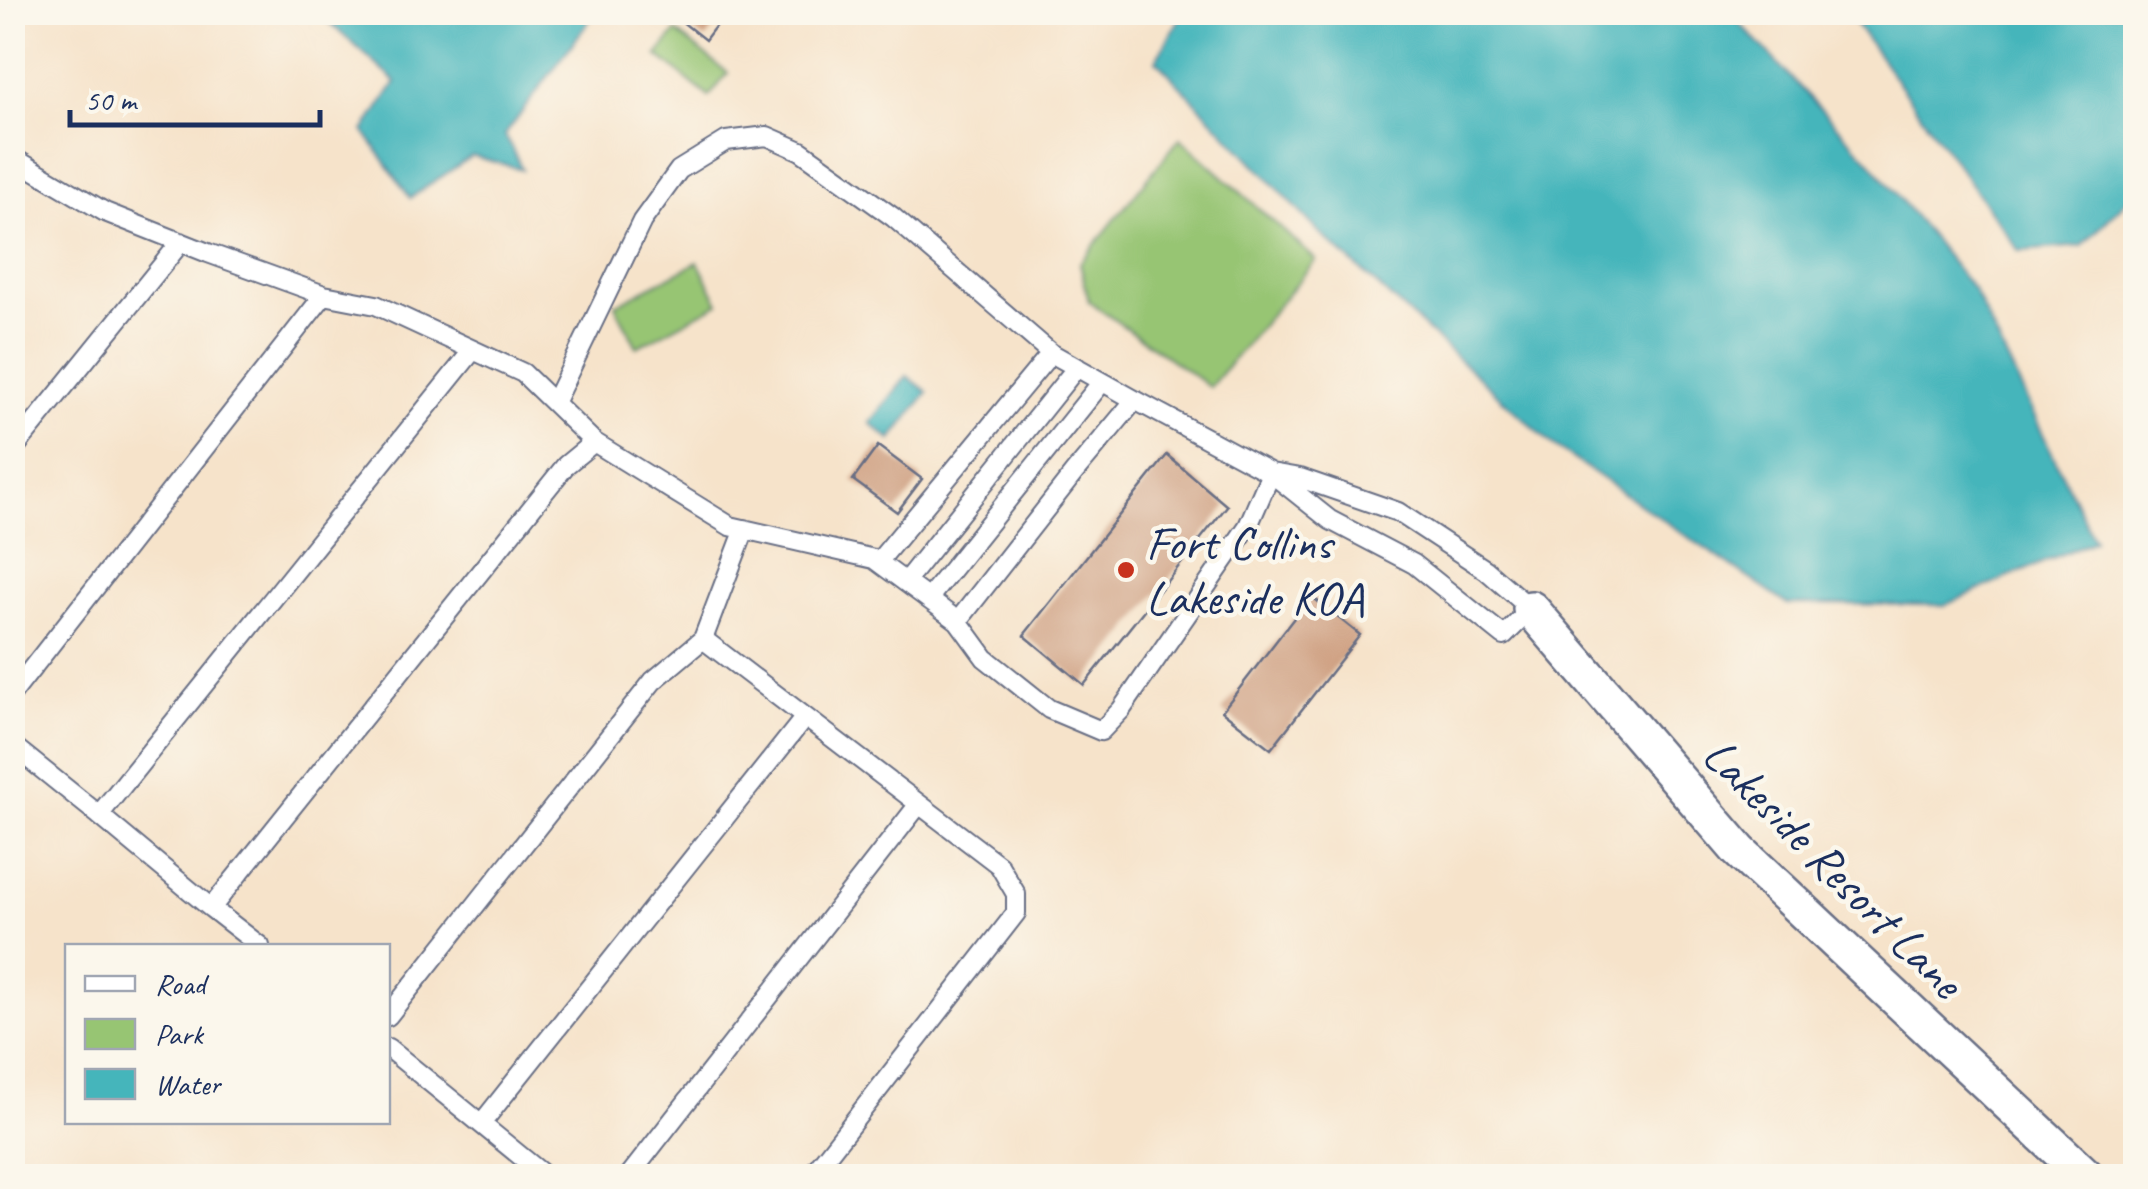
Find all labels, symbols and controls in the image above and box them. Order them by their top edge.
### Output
scale bar [70,65,320,127]
text: 50 m [85,81,138,119]
place label: Fort Collins Lakeside KOA [1146,513,1364,628]
marker: Fort Collins Lakeside KOA [1115,559,1137,581]
street label: Lakeside Resort Lane [1691,725,1978,1013]
legend [65,944,390,1124]
text: Road [155,965,209,1003]
text: Park [155,1015,205,1053]
text: Water [155,1065,222,1103]

